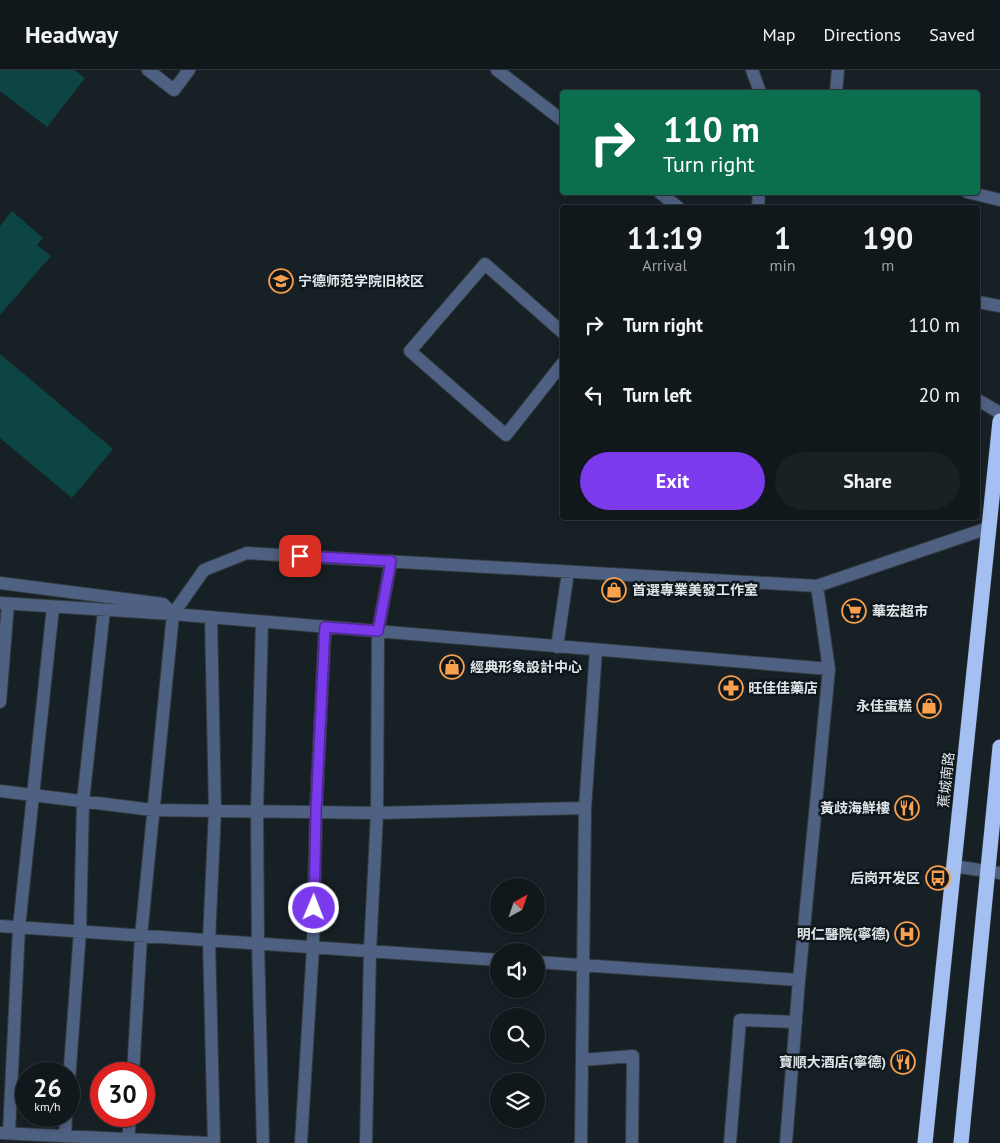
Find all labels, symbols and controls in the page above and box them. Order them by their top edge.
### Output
text: Headway [25,19,118,50]
text: Map [763,23,795,46]
text: Directions [823,23,901,46]
text: Saved [929,23,975,46]
text: 110 m [663,106,760,152]
icon: right [580,110,645,175]
text: Turn right [663,150,755,178]
text: 11:19 [627,218,703,257]
text: 1 [774,218,791,257]
text: 190 [862,218,913,257]
text: Arrival [642,255,687,275]
text: min [770,255,796,275]
text: m [881,255,894,275]
school or university icon: 宁德师范学院旧校区 [268,268,294,294]
place label: 宁德师范学院旧校区 [298,272,424,290]
icon: right [580,311,608,339]
text: Turn right [623,313,703,337]
text: 110 m [908,313,960,337]
icon: left [580,381,608,409]
text: Turn left [623,383,692,407]
text: 20 m [919,383,960,407]
button: Exit [580,452,765,510]
button: Share [775,452,960,510]
pin [279,535,321,577]
icon: arrive [286,542,314,570]
shop icon: 首選專業美發工作室 [601,577,627,603]
place label: 首選專業美發工作室 [632,581,758,599]
supermarket icon: 華宏超市 [841,598,867,624]
place label: 華宏超市 [872,602,928,620]
shop icon: 經典形象設計中心 [439,654,465,680]
place label: 經典形象設計中心 [470,658,582,676]
pharmacy icon: 旺佳佳藥店 [718,675,744,701]
place label: 旺佳佳藥店 [748,679,818,697]
shop icon: 永佳蛋糕 [916,693,942,719]
place label: 永佳蛋糕 [856,697,912,715]
street label: 蕉城南路 [934,751,958,809]
restaurant icon: 黃歧海鮮樓 [894,795,920,821]
place label: 黃歧海鮮樓 [820,799,890,817]
bus stop icon: 后岗开发区 [925,865,951,891]
place label: 后岗开发区 [850,869,920,887]
north arrow [490,878,545,932]
map controls [490,878,545,1128]
position arrow [287,881,339,933]
hospital icon: 明仁醫院(寧德) [894,921,920,947]
place label: 明仁醫院(寧德) [797,925,890,943]
button: sound [490,943,545,998]
button: search [490,1008,545,1063]
restaurant icon: 寶順大酒店(寧德) [890,1049,916,1075]
place label: 寶順大酒店(寧德) [779,1053,886,1071]
speed limit sign: 30 [90,1062,155,1127]
text: 26 [33,1072,62,1104]
button: layers [490,1073,545,1128]
text: km/h [34,1099,61,1114]

